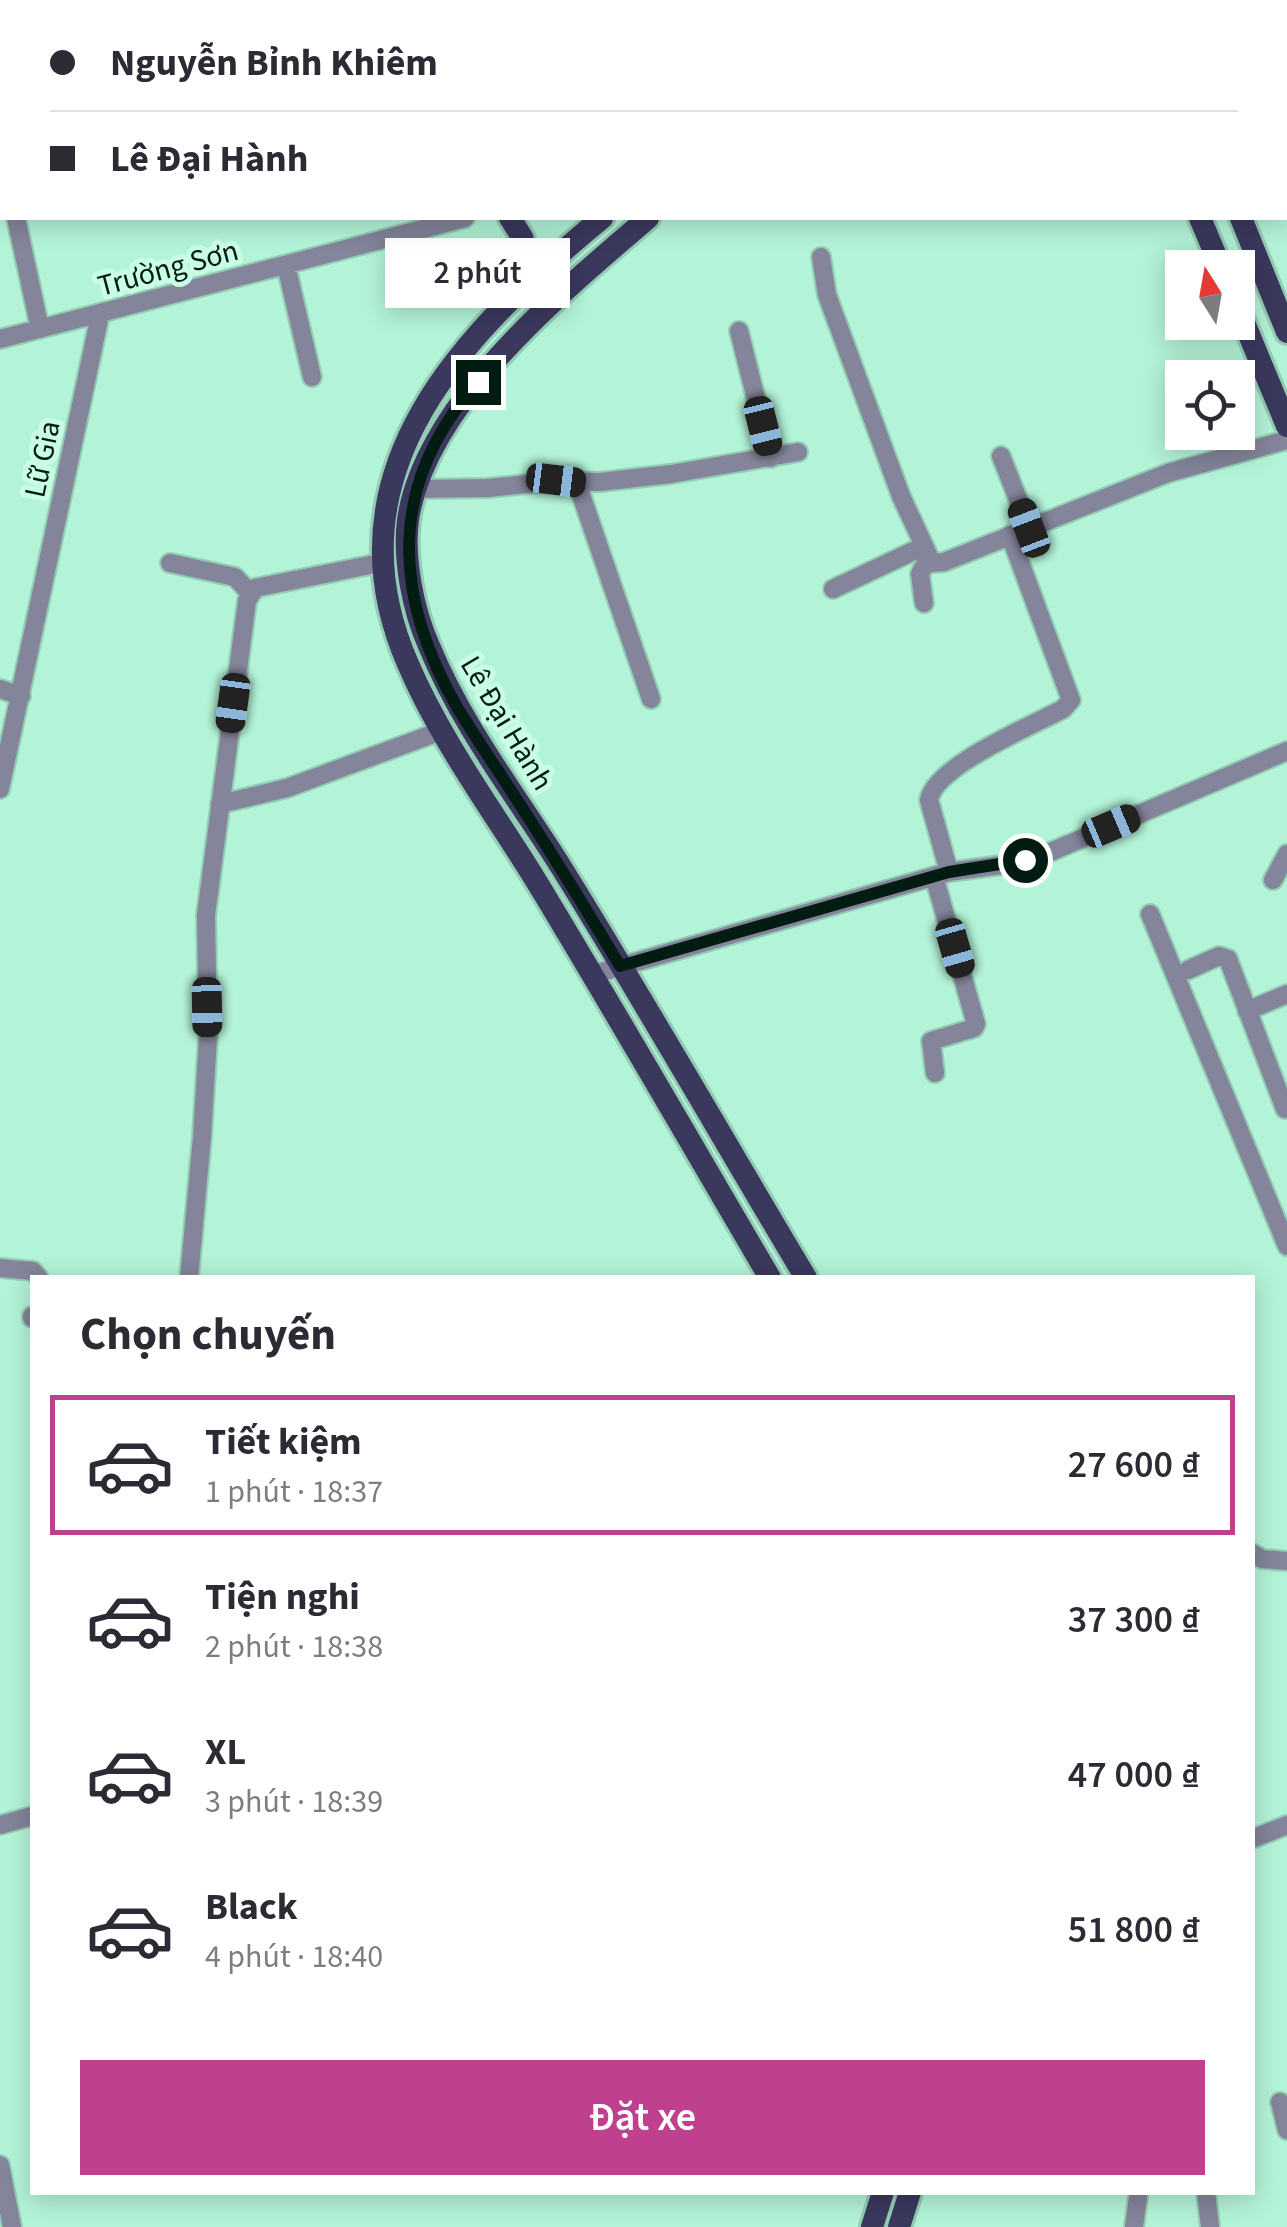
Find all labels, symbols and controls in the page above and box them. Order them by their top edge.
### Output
text: Nguyễn Bỉnh Khiêm [110,36,438,90]
text: Lê Đại Hành [110,132,309,186]
street label: Trường Sơn [93,229,243,308]
callout: 2 phút [386,237,570,307]
text: 2 phút [433,250,522,296]
north arrow [1165,250,1255,340]
map controls [1165,250,1255,450]
route end [456,360,501,405]
button: locate [1165,360,1255,450]
car [741,393,785,459]
street label: Lữ Gia [13,417,72,502]
car [524,461,588,499]
car [1004,495,1054,561]
street label: Lê Đại Hành [449,648,564,799]
car [214,671,252,735]
car [1078,800,1144,852]
route start [1003,838,1048,883]
car [932,915,978,981]
car [191,977,223,1037]
text: Chọn chuyến [80,1303,336,1367]
text: Tiết kiệm [205,1415,362,1469]
icon: car [85,1420,175,1510]
text: 27 600 ₫ [1068,1438,1200,1492]
text: 1 phút · 18:37 [205,1469,383,1515]
text: Tiện nghi [205,1570,360,1624]
icon: car [85,1575,175,1665]
text: 37 300 ₫ [1068,1593,1200,1647]
text: 2 phút · 18:38 [205,1624,383,1670]
text: XL [205,1725,246,1779]
icon: car [85,1730,175,1820]
text: 47 000 ₫ [1068,1748,1200,1802]
text: 3 phút · 18:39 [205,1779,383,1825]
text: Black [205,1880,298,1934]
icon: car [85,1885,175,1975]
text: 51 800 ₫ [1068,1903,1200,1957]
text: 4 phút · 18:40 [205,1934,383,1980]
button: Đặt xe [80,2060,1205,2175]

